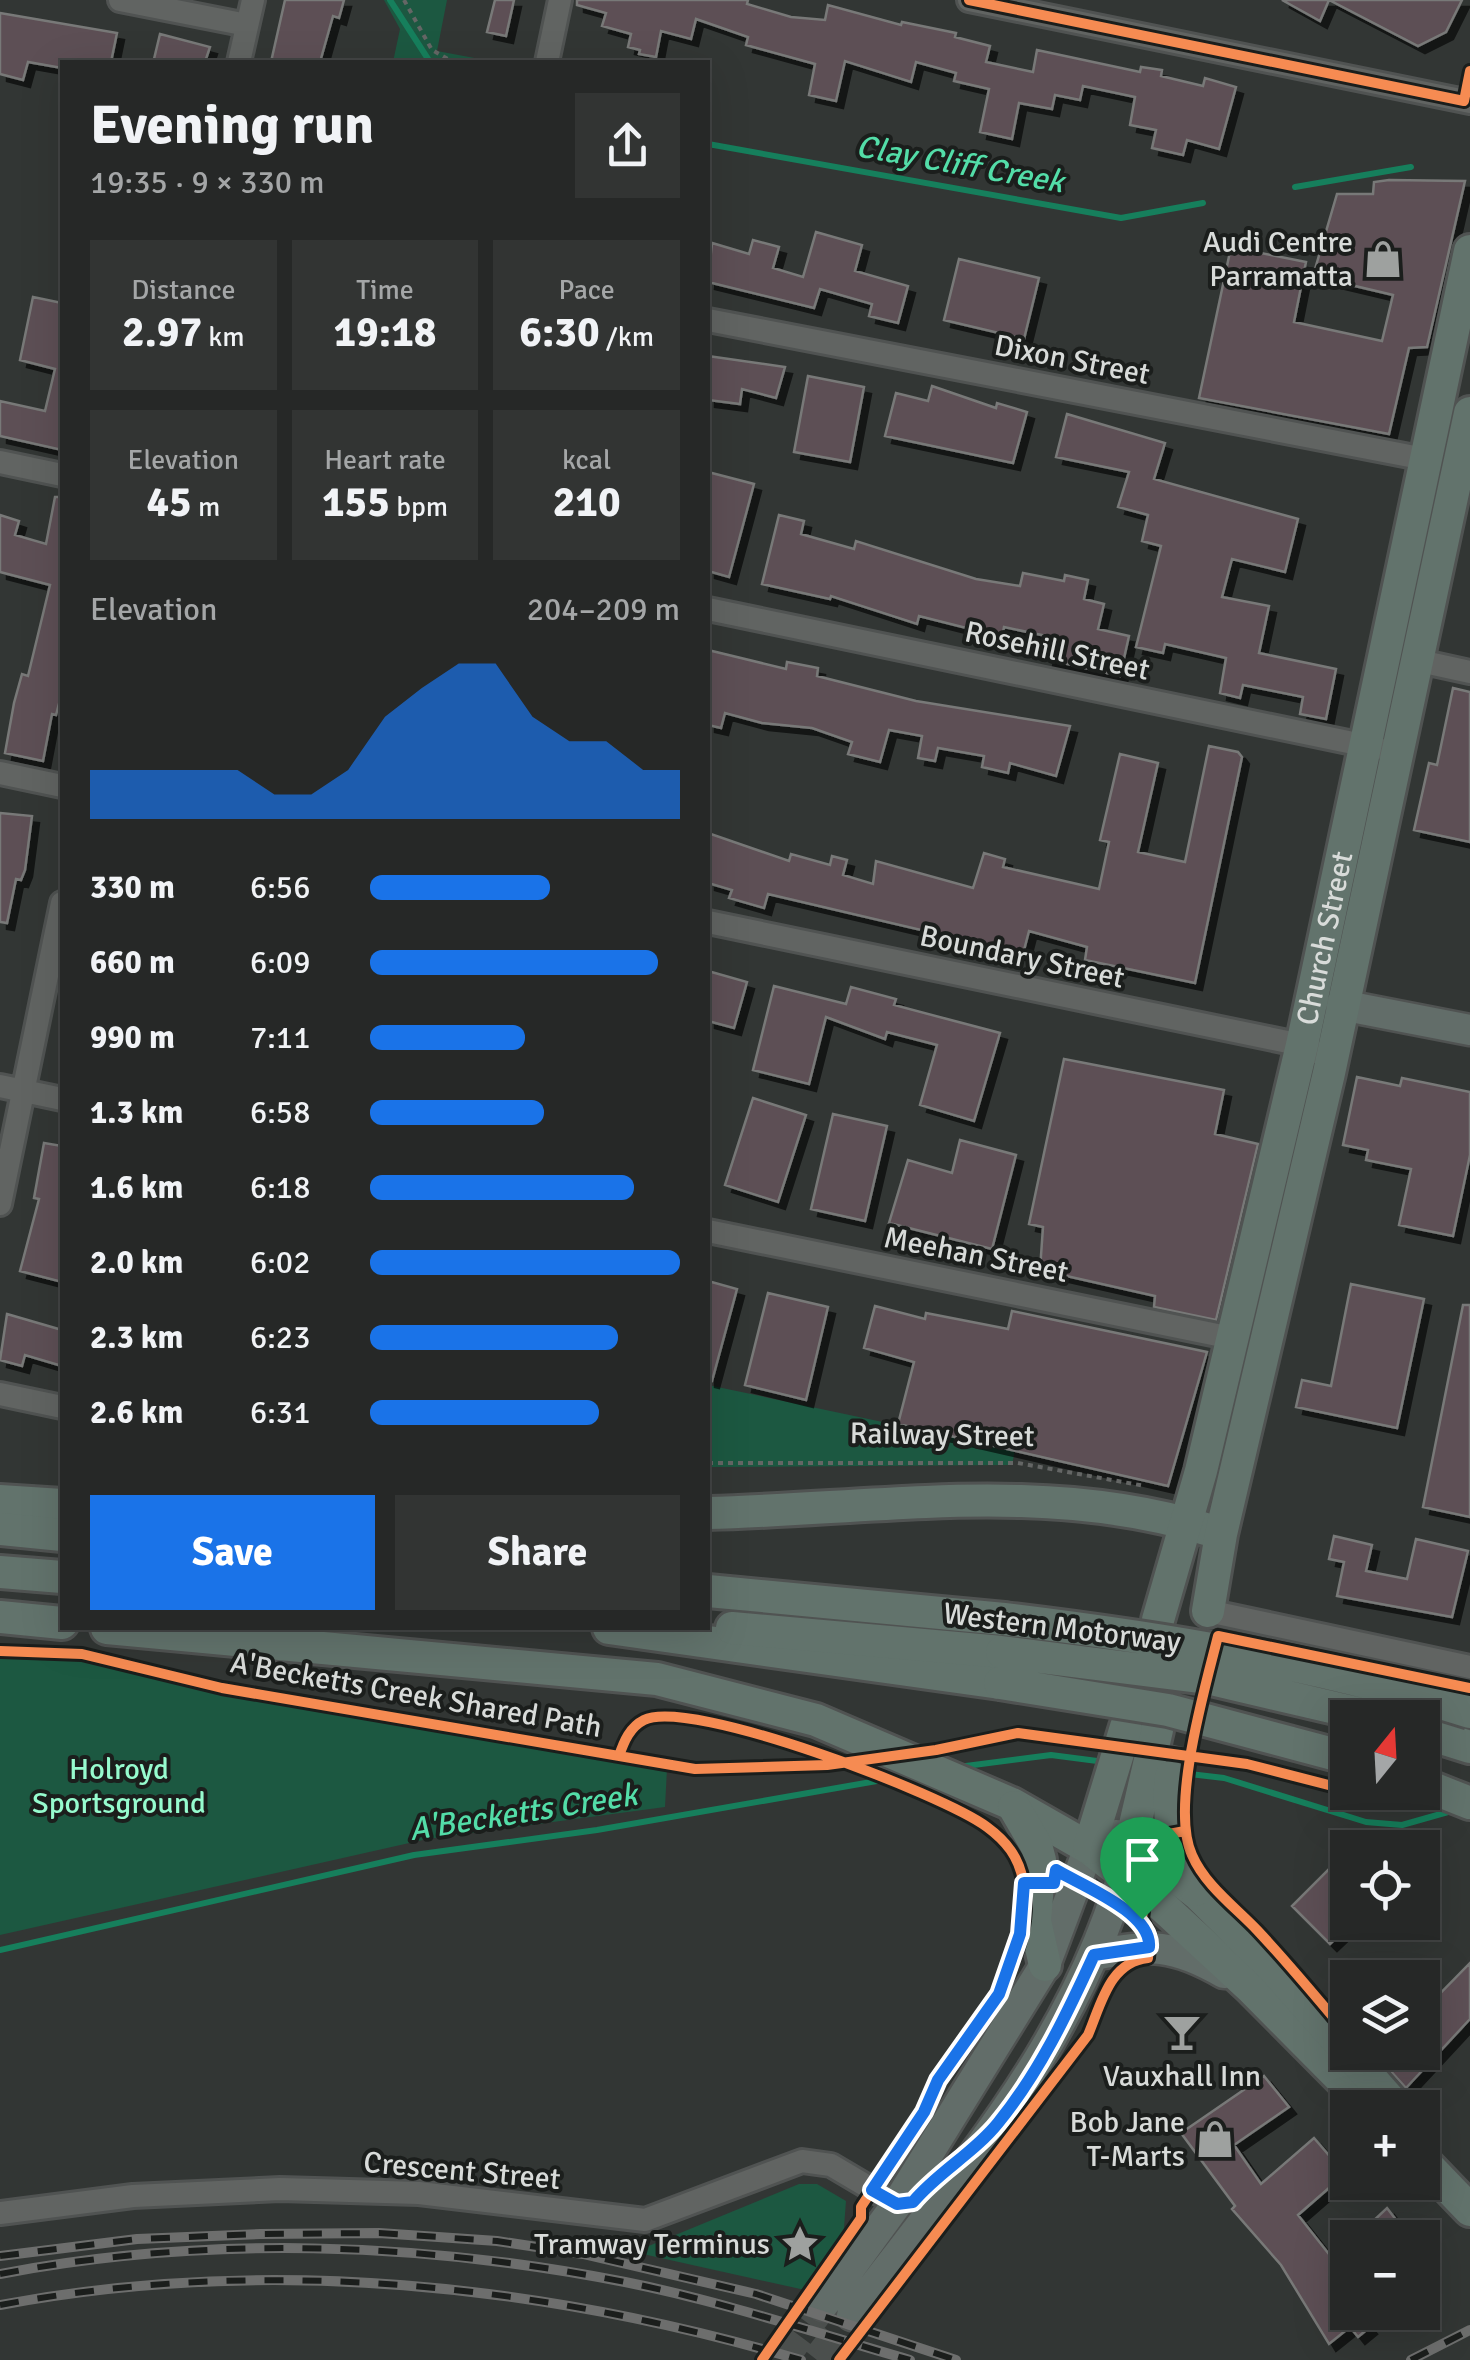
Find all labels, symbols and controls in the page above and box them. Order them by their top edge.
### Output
text: Evening run [90,91,374,159]
button: share [575,93,680,198]
water label: Clay Cliff Creek [853,127,1070,202]
text: 19:35 · 9 × 330 m [90,163,325,202]
place label: Audi Centre Parramatta [1203,224,1353,295]
shop icon: Audi Centre Parramatta [1362,238,1404,280]
text: Distance [131,273,235,307]
text: Time [356,273,414,307]
text: Pace [558,273,615,307]
text: 2.97 [122,307,202,358]
text: 19:18 [333,307,437,358]
text: 6:30 [519,307,600,358]
text: km [202,320,245,354]
text: /km [600,320,654,354]
street label: Dixon Street [991,327,1153,393]
text: Elevation [128,443,239,477]
text: Heart rate [324,443,446,477]
text: kcal [562,443,611,477]
text: 45 [146,477,192,528]
text: 155 [322,477,390,528]
text: 210 [553,477,621,528]
text: m [192,490,220,524]
text: bpm [390,490,448,524]
text: Elevation [90,590,217,629]
text: 204–209 m [527,590,680,629]
street label: Rosehill Street [961,613,1153,689]
street label: Church Street [1288,848,1361,1029]
text: 330 m [90,868,175,907]
text: 6:56 [250,868,310,907]
street label: Boundary Street [916,917,1128,997]
text: 660 m [90,943,175,982]
text: 6:09 [250,943,310,982]
text: 990 m [90,1018,175,1057]
text: 7:11 [250,1018,310,1057]
text: 1.3 km [90,1093,183,1132]
text: 6:58 [250,1093,310,1132]
text: 1.6 km [90,1168,183,1207]
text: 6:18 [250,1168,310,1207]
street label: Meehan Street [881,1219,1071,1291]
text: 2.0 km [90,1243,183,1282]
text: 6:02 [250,1243,310,1282]
text: 2.3 km [90,1318,183,1357]
text: 6:23 [250,1318,310,1357]
text: 2.6 km [90,1393,183,1432]
text: 6:31 [250,1393,310,1432]
street label: Railway Street [849,1415,1035,1455]
button: Save [90,1495,375,1610]
button: Share [395,1495,680,1610]
street label: Western Motorway [941,1595,1183,1661]
street label: A'Becketts Creek Shared Path [227,1644,605,1746]
north arrow [1330,1700,1440,1810]
map controls [1330,1700,1440,2330]
park label: Holroyd Sportsground [32,1751,206,1822]
water label: A'Becketts Creek [406,1774,643,1849]
pin [1100,1817,1185,1920]
button: locate [1330,1830,1440,1940]
icon: arrive [1115,1832,1170,1887]
button: layers [1330,1960,1440,2070]
bar icon: Vauxhall Inn [1161,2011,1203,2053]
place label: Vauxhall Inn [1103,2058,1261,2095]
button: + [1330,2090,1440,2200]
place label: Bob Jane T-Marts [1070,2104,1185,2175]
shop icon: Bob Jane T-Marts [1194,2118,1236,2160]
street label: Crescent Street [362,2144,562,2198]
button: − [1330,2220,1440,2330]
place icon: Tramway Terminus [779,2223,821,2265]
place label: Tramway Terminus [534,2226,770,2263]

